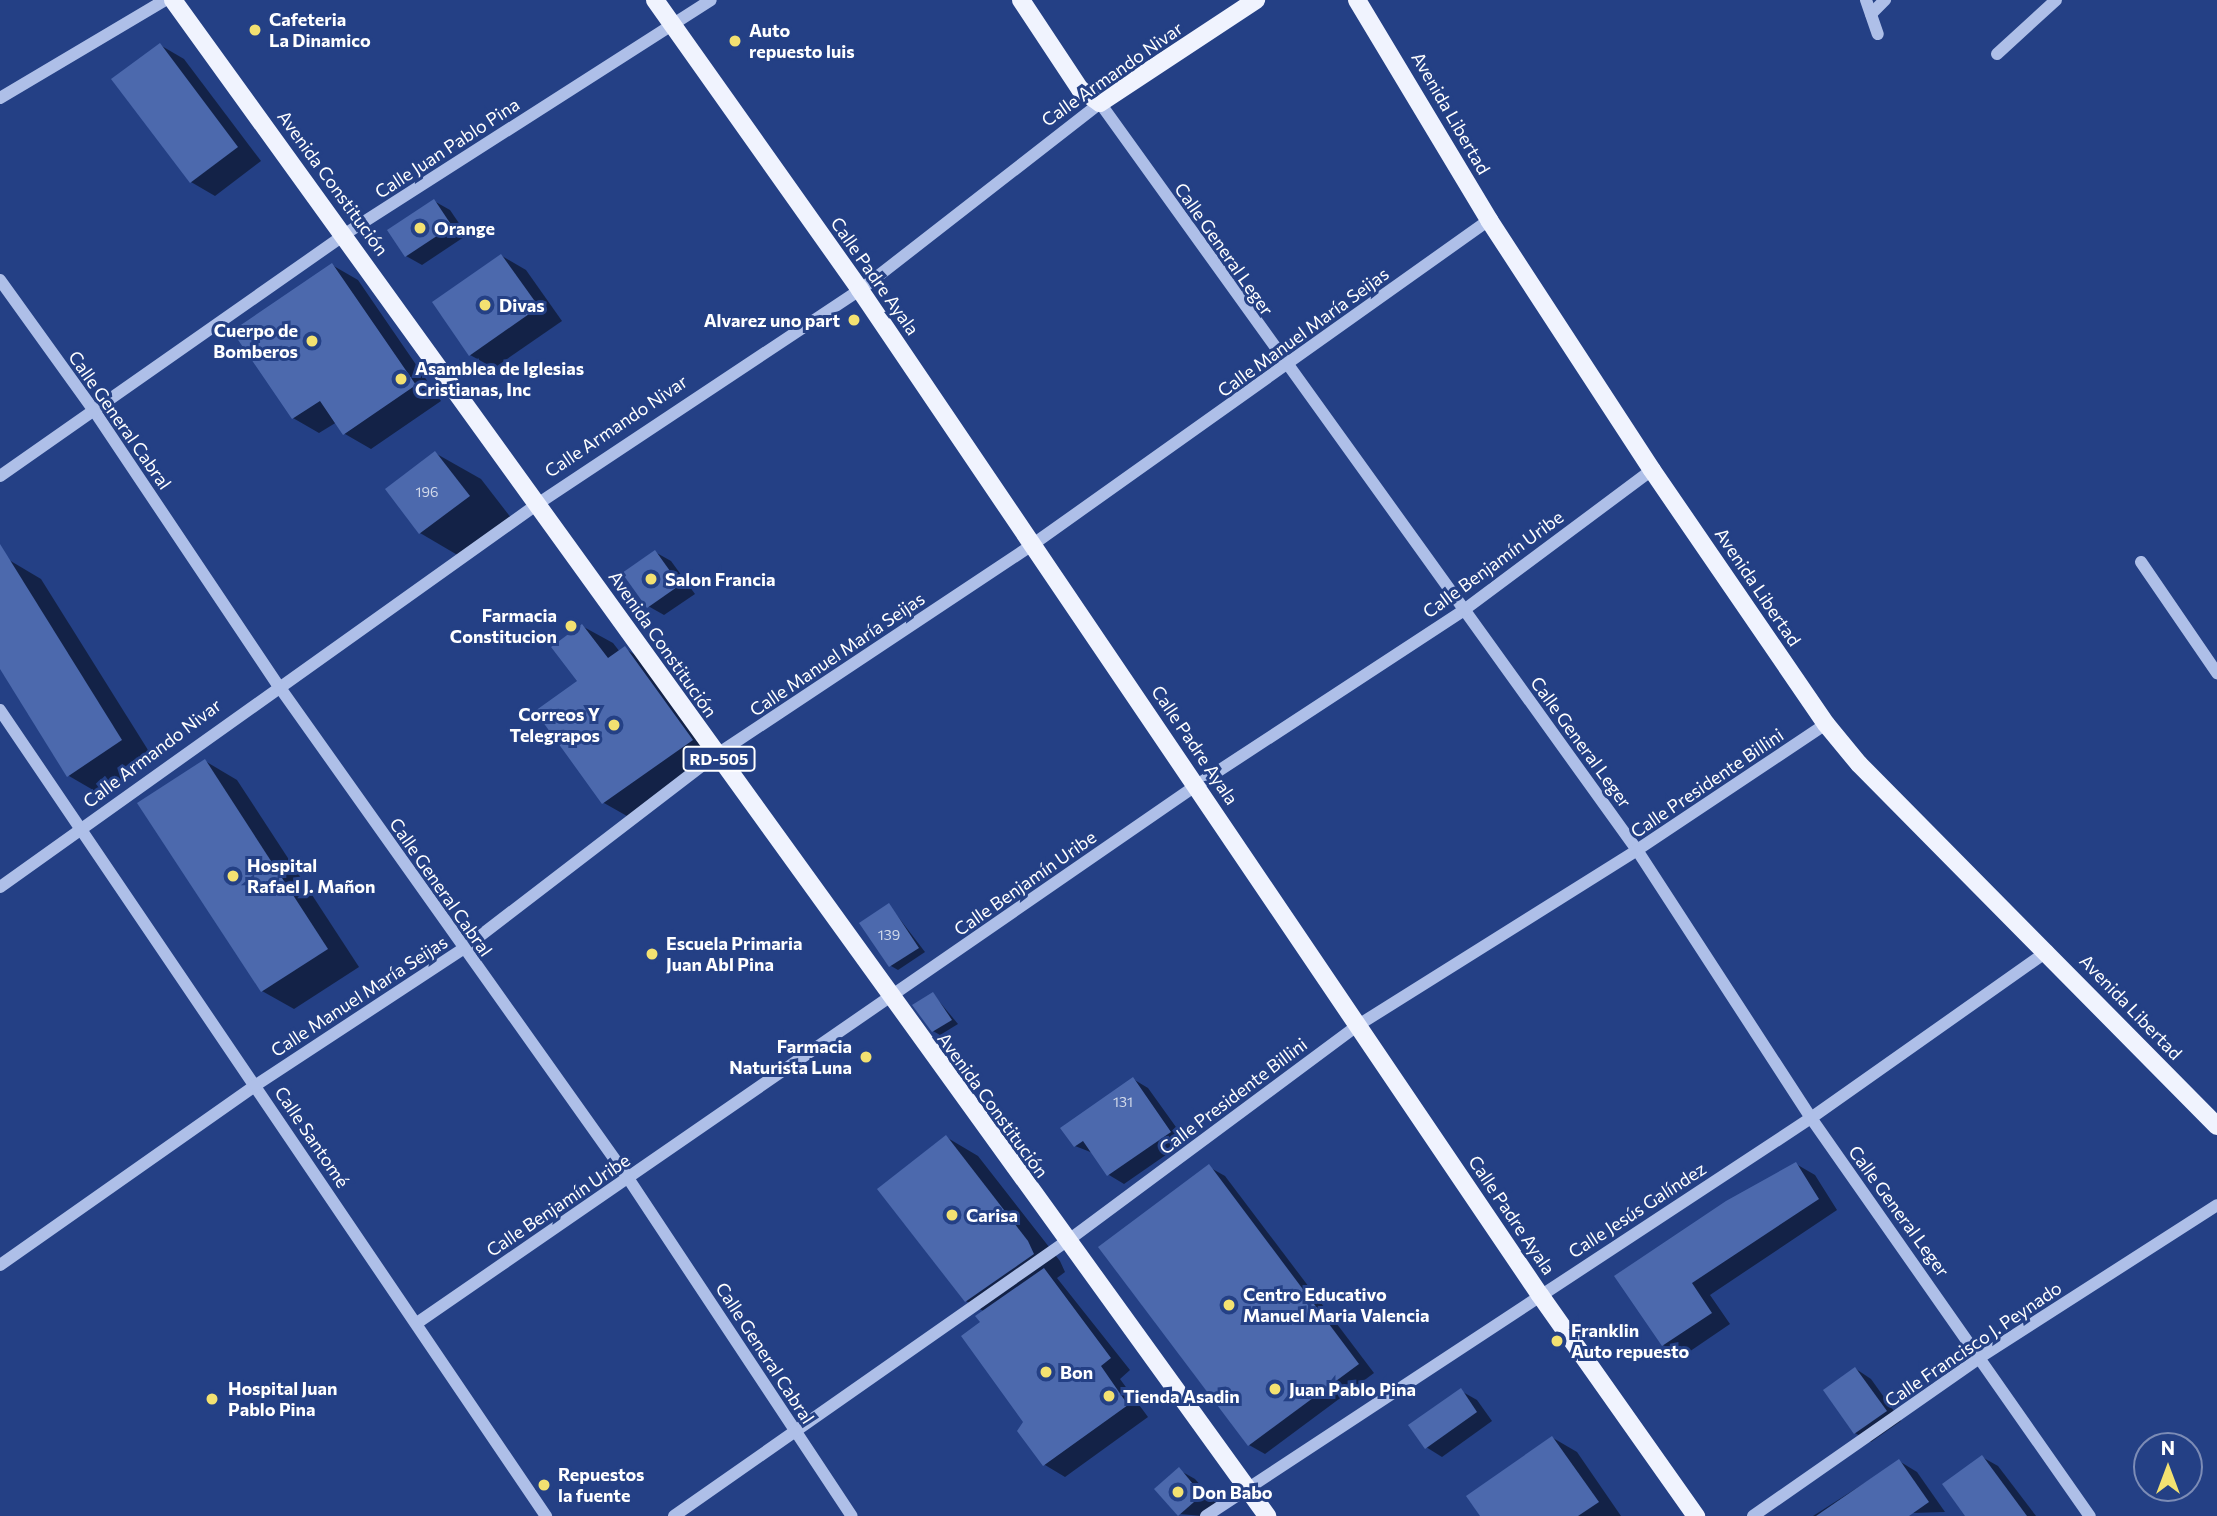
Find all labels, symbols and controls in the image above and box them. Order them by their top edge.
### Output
place label: Cafeteria La Dinamico [269,9,371,52]
street label: Calle Armando Nivar [1037,17,1187,131]
place label: Auto repuesto luis [749,20,855,62]
marker: Cafeteria La Dinamico [247,22,263,38]
marker: Auto repuesto luis [727,33,743,49]
street label: Avenida Libertad [1407,48,1495,178]
street label: Calle Juan Pablo Pina [371,93,523,203]
street label: Avenida Constitución [273,106,393,260]
street label: Calle General Leger [1170,179,1278,319]
street label: Calle Padre Ayala [826,213,924,339]
place label: Orange [434,217,495,239]
marker: Orange [412,220,428,236]
street label: Calle Manuel María Seijas [1213,263,1393,401]
place label: Divas [499,294,545,316]
marker: Divas [477,297,493,313]
place label: Alvarez uno part [704,309,840,331]
marker: Alvarez uno part [846,312,862,328]
place label: Cuerpo de Bomberos [213,320,298,362]
marker: Cuerpo de Bomberos [304,333,320,349]
street label: Calle General Cabral [64,347,176,493]
place label: Asamblea de Iglesias Cristianas, Inc [415,358,584,400]
street label: Calle Armando Nivar [541,370,691,482]
marker: Asamblea de Iglesias Cristianas, Inc [393,371,409,387]
house number: 196 [416,484,438,500]
street label: Calle Benjamín Uribe [1419,506,1567,622]
street label: Avenida Libertad [1711,524,1805,650]
street label: Avenida Constitución [604,567,722,721]
place label: Salon Francia [665,568,775,590]
marker: Salon Francia [643,571,659,587]
street label: Calle Manuel María Seijas [745,587,929,721]
place label: Farmacia Constitucion [450,605,557,648]
marker: Farmacia Constitucion [563,618,579,634]
street label: Calle General Leger [1526,672,1636,812]
street label: Calle Padre Ayala [1147,681,1243,809]
street label: Calle Armando Nivar [79,694,225,812]
place label: Correos Y Telegrapos [510,704,600,746]
marker: Correos Y Telegrapos [606,717,622,733]
street label: Calle Presidente Billini [1626,724,1788,842]
road number: RD-505 [682,746,756,772]
street label: Calle General Cabral [385,814,497,960]
street label: Calle Benjamín Uribe [950,826,1100,940]
place label: Hospital Rafael J. Mañon [247,855,375,898]
marker: Hospital Rafael J. Mañon [225,868,241,884]
house number: 139 [878,927,900,943]
street label: Calle Manuel María Seijas [267,931,451,1061]
place label: Escuela Primaria Juan Abl Pina [666,933,803,976]
marker: Escuela Primaria Juan Abl Pina [644,946,660,962]
street label: Avenida Libertad [2075,950,2187,1064]
street label: Avenida Constitución [933,1028,1053,1182]
street label: Calle Presidente Billini [1155,1033,1311,1159]
place label: Farmacia Naturista Luna [729,1036,852,1078]
marker: Farmacia Naturista Luna [858,1049,874,1065]
street label: Calle Santomé [270,1082,354,1192]
house number: 131 [1113,1094,1133,1110]
street label: Calle General Leger [1844,1141,1954,1281]
street label: Calle Benjamín Uribe [482,1149,634,1261]
street label: Calle Padre Ayala [1464,1151,1560,1279]
street label: Calle Jesús Galíndez [1564,1158,1710,1262]
place label: Carisa [966,1204,1018,1226]
marker: Carisa [944,1207,960,1223]
street label: Calle Francisco J. Peynado [1880,1277,2066,1411]
street label: Calle General Cabral [711,1278,819,1428]
place label: Centro Educativo Manuel Maria Valencia [1243,1284,1429,1326]
marker: Centro Educativo Manuel Maria Valencia [1221,1297,1237,1313]
place label: Franklin Auto repuesto [1571,1320,1689,1362]
marker: Franklin Auto repuesto [1549,1333,1565,1349]
place label: Bon [1060,1361,1093,1383]
marker: Bon [1038,1364,1054,1380]
place label: Hospital Juan Pablo Pina [228,1378,337,1420]
place label: Juan Pablo Pina [1289,1378,1416,1400]
marker: Juan Pablo Pina [1267,1381,1283,1397]
place label: Tienda Asadin [1123,1385,1240,1407]
marker: Tienda Asadin [1101,1388,1117,1404]
marker: Hospital Juan Pablo Pina [202,1389,222,1409]
north arrow [2133,1432,2203,1502]
text: N [2161,1436,2175,1459]
place label: Repuestos la fuente [558,1464,644,1506]
marker: Repuestos la fuente [536,1477,552,1493]
place label: Don Babo [1192,1481,1273,1503]
marker: Don Babo [1170,1484,1186,1500]

